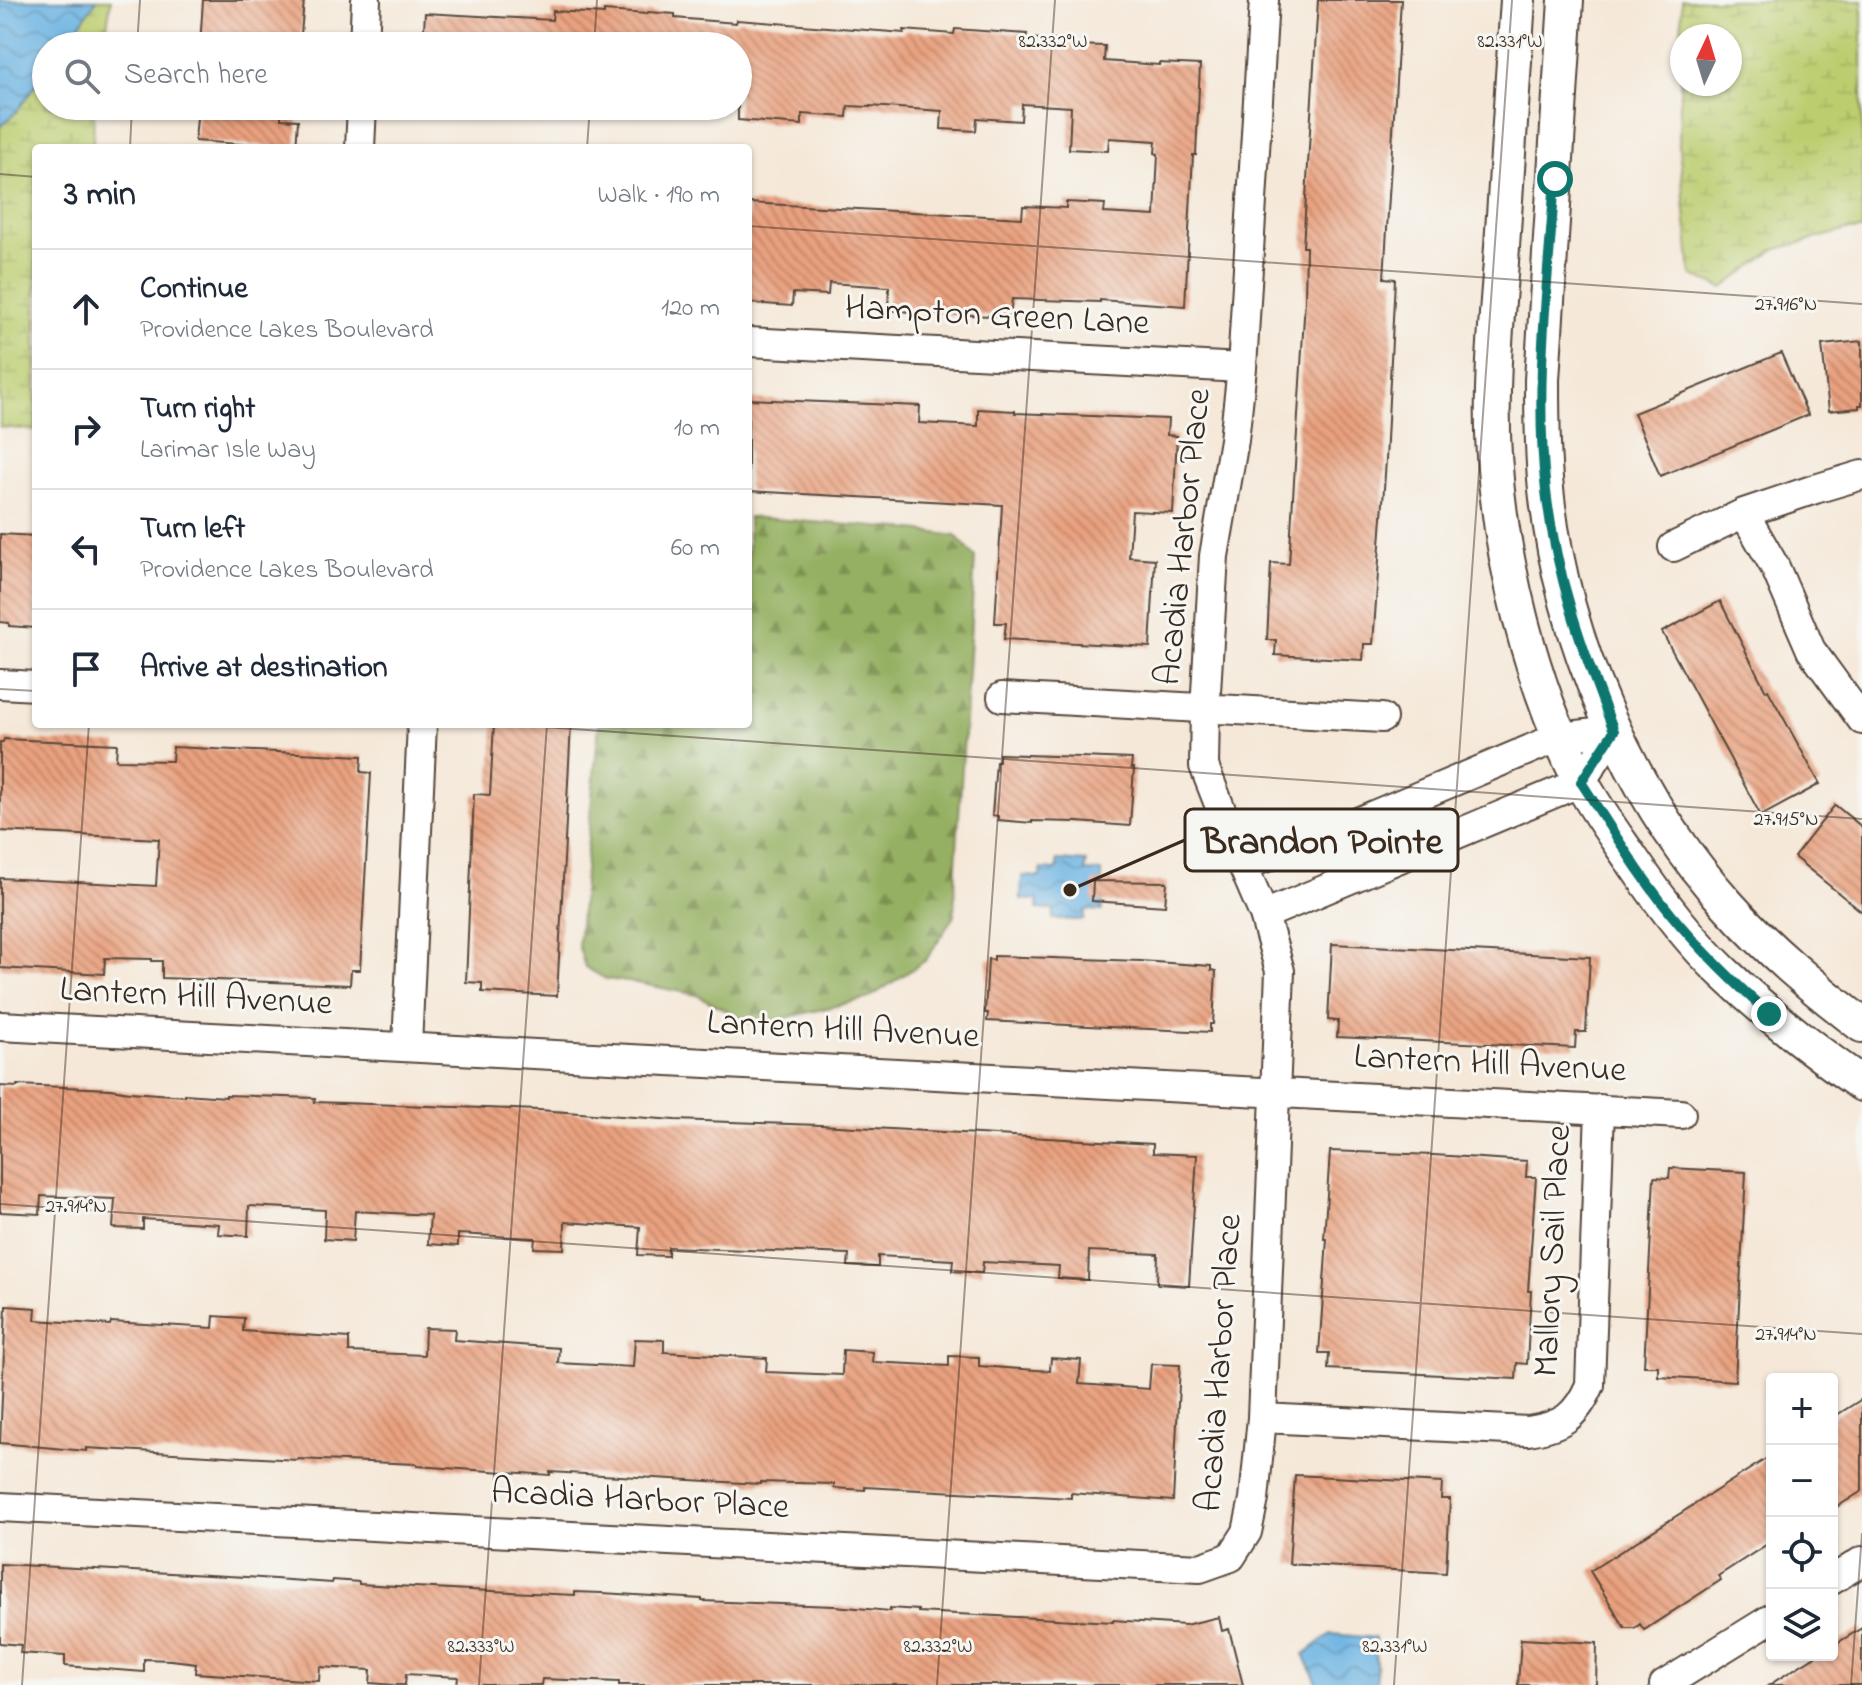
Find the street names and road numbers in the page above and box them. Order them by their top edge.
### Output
street label: Hampton Green Lane [843,283,1151,351]
street label: Acadia Harbor Place [1143,385,1227,688]
street label: Lantern Hill Avenue [58,964,334,1032]
street label: Lantern Hill Avenue [705,997,981,1065]
street label: Lantern Hill Avenue [1352,1031,1628,1099]
street label: Mallory Sail Place [1521,1123,1587,1379]
street label: Acadia Harbor Place [1184,1211,1258,1514]
street label: Acadia Harbor Place [490,1467,791,1535]

